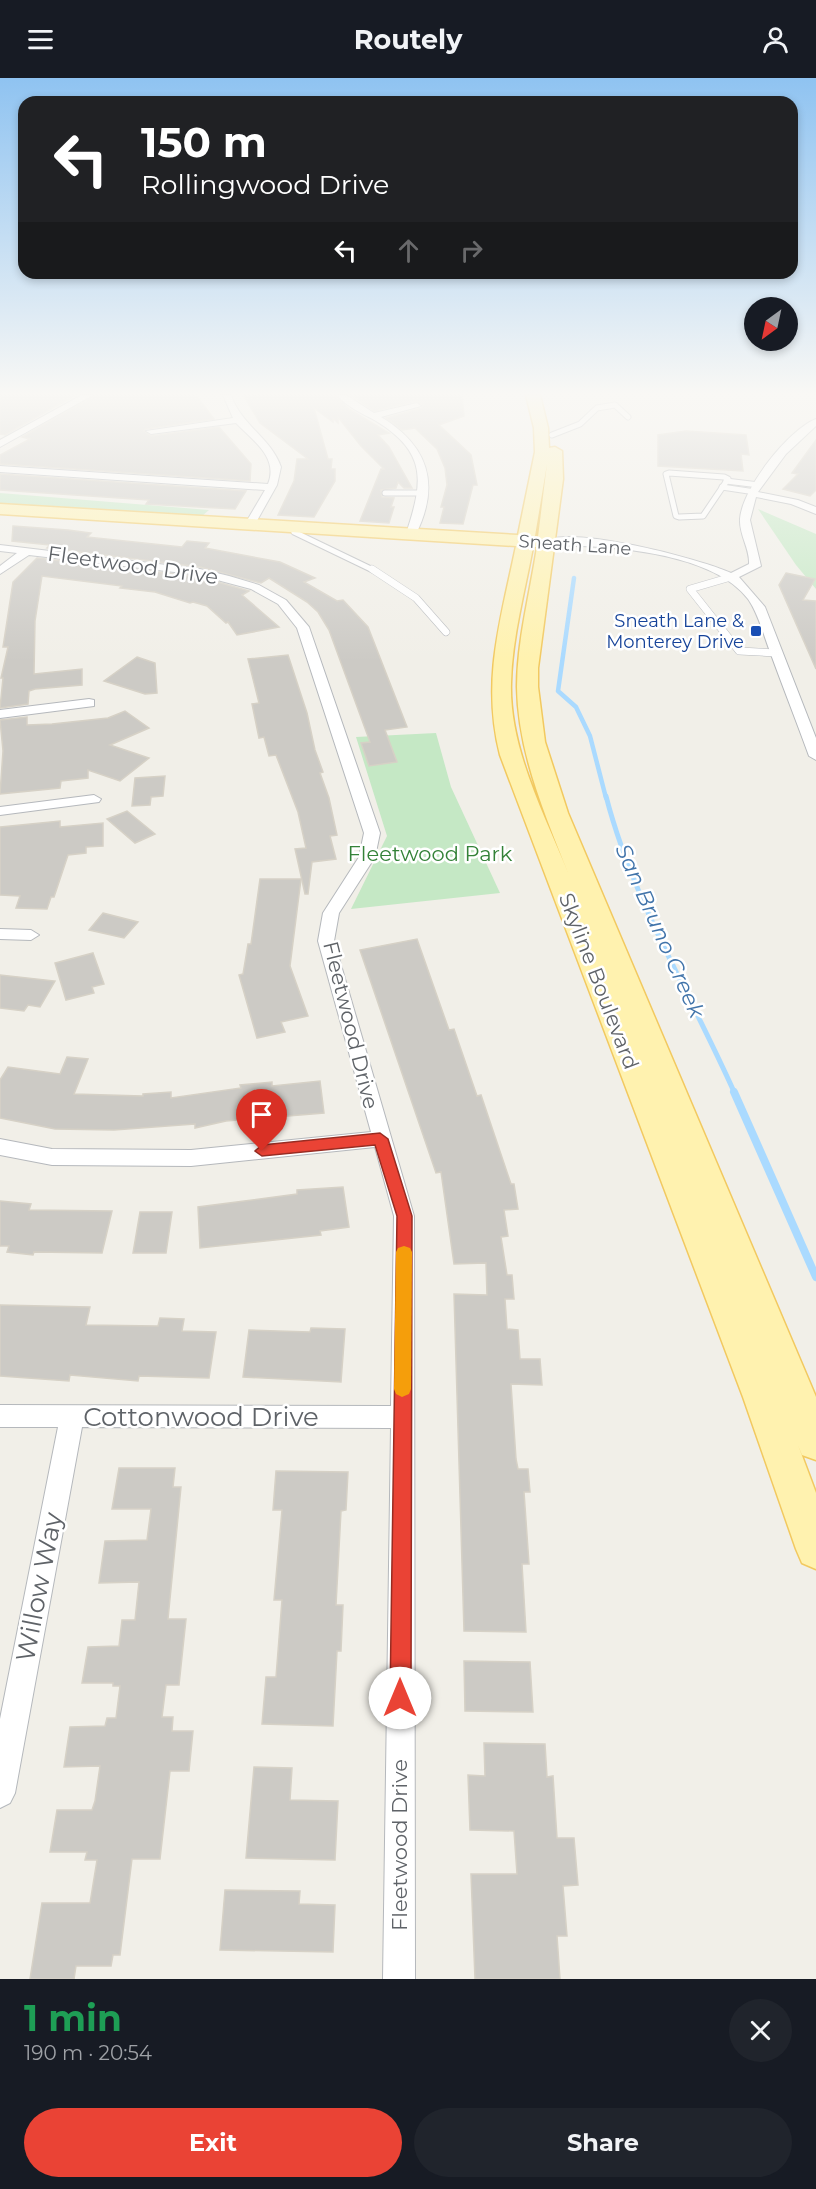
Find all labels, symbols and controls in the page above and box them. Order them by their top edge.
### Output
icon: menu [24,23,57,56]
text: Routely [354,23,462,56]
icon: person [759,23,792,56]
text: 150 m [141,116,267,168]
icon: left [42,120,120,198]
text: Rollingwood Drive [141,168,389,201]
icon: left [329,234,362,267]
icon: ahead [392,234,425,267]
icon: right [455,234,488,267]
north arrow [744,297,798,351]
map controls [744,297,798,351]
street label: Sneath Lane [518,530,632,560]
street label: Fleetwood Drive [46,541,220,589]
place label: Sneath Lane & Monterey Drive [606,610,744,653]
marker: Sneath Lane & Monterey Drive [749,624,763,638]
water label: San Bruno Creek [609,840,711,1023]
park label: Fleetwood Park [348,841,513,866]
street label: Skyline Boulevard [554,889,644,1073]
street label: Fleetwood Drive [318,939,384,1111]
pin [236,1089,287,1151]
icon: arrive [245,1098,278,1131]
street label: Cottonwood Drive [83,1401,319,1433]
street label: Willow Way [9,1509,69,1664]
position arrow [368,1666,432,1730]
street label: Fleetwood Drive [387,1759,412,1931]
text: 1 min [24,1996,122,2040]
button: close [729,1999,792,2062]
text: 190 m · 20:54 [24,2041,152,2065]
button: Exit [24,2108,402,2177]
button: Share [414,2108,792,2177]

